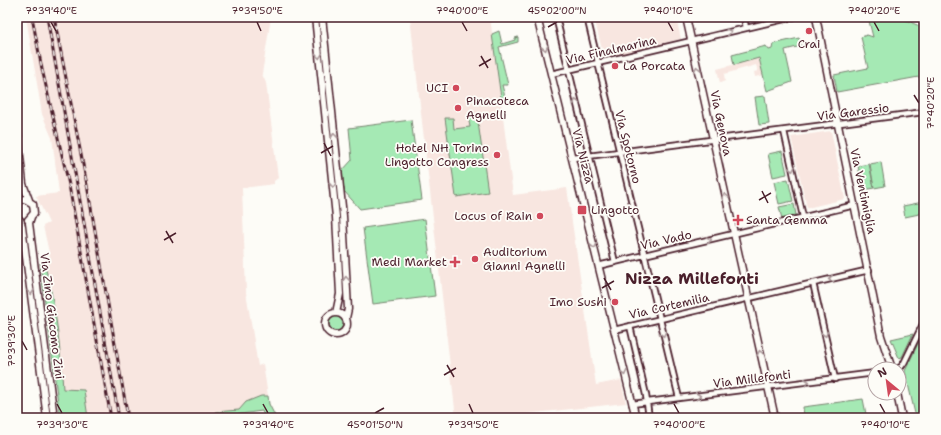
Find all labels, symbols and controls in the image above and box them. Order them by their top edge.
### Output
text: 7°39'40"E [25,4,77,17]
text: 7°39'50"E [231,4,283,17]
text: 7°40'00"E [436,4,488,17]
text: 45°02'00"N [527,4,587,17]
text: 7°40'10"E [643,4,693,17]
text: 7°40'20"E [848,4,900,17]
marker: Crai [804,26,814,36]
one-way arrow [726,29,732,37]
street label: Via Finalmarina [564,32,658,68]
place label: Crai [798,36,820,52]
one-way arrow [540,45,548,52]
one-way arrow [314,53,323,59]
place label: La Porcata [623,58,686,74]
marker: La Porcata [610,61,620,71]
one-way arrow [694,66,702,72]
text: 7°40'20"E [924,77,937,129]
place label: UCI [426,80,448,96]
marker: UCI [451,83,461,93]
street label: Via Genova [706,89,736,158]
place label: Pinacoteca Agnelli [466,93,529,123]
one-way arrow [573,98,581,105]
street label: Via Garessio [816,100,890,124]
marker: Pinacoteca Agnelli [453,103,463,113]
street label: Via Spotorno [611,109,645,185]
street label: Via Nizza [568,127,598,186]
one-way arrow [330,133,339,139]
place label: Hotel NH Torino Lingotto Congress [385,140,489,170]
street label: Via Ventimiglia [846,147,880,236]
marker: Hotel NH Torino Lingotto Congress [492,150,502,160]
one-way arrow [788,165,796,172]
one-way arrow [328,182,337,188]
one-way arrow [722,193,730,199]
place label: Lingotto [591,202,639,218]
marker: Lingotto [576,204,588,216]
place label: Locus of Rain [454,208,532,224]
marker: Locus of Rain [535,211,545,221]
place label: Santa Gemma [746,212,828,228]
marker: Santa Gemma [733,215,743,225]
street label: Via Vado [639,226,693,254]
one-way arrow [706,236,713,244]
one-way arrow [590,243,598,250]
place label: Auditorium Gianni Agnelli [483,244,565,274]
street label: Via Zino Giacomo Zini [36,252,68,380]
place label: Medi Market [371,254,447,270]
marker: Auditorium Gianni Agnelli [470,254,480,264]
marker: Medi Market [450,257,460,267]
district label: Nizza Millefonti [625,268,759,289]
one-way arrow [828,274,834,282]
one-way arrow [342,276,351,282]
one-way arrow [26,289,35,295]
street label: Via Cortemilia [627,289,711,323]
place label: Imo Sushi [549,294,607,310]
marker: Imo Sushi [610,297,620,307]
text: 7°39'30"E [5,315,18,367]
one-way arrow [659,331,667,337]
one-way arrow [820,331,828,338]
one-way arrow [757,349,765,356]
north arrow [867,361,907,401]
text: N [875,364,890,381]
street label: Via Millefonti [712,366,792,392]
one-way arrow [620,370,628,376]
one-way arrow [803,378,810,387]
one-way arrow [695,392,701,401]
text: 7°39'30"E [36,418,88,431]
text: 7°39'40"E [242,418,294,431]
text: 45°01'50"N [347,418,403,431]
text: 7°39'50"E [447,418,499,431]
text: 7°40'00"E [653,418,705,431]
text: 7°40'10"E [860,418,910,431]

